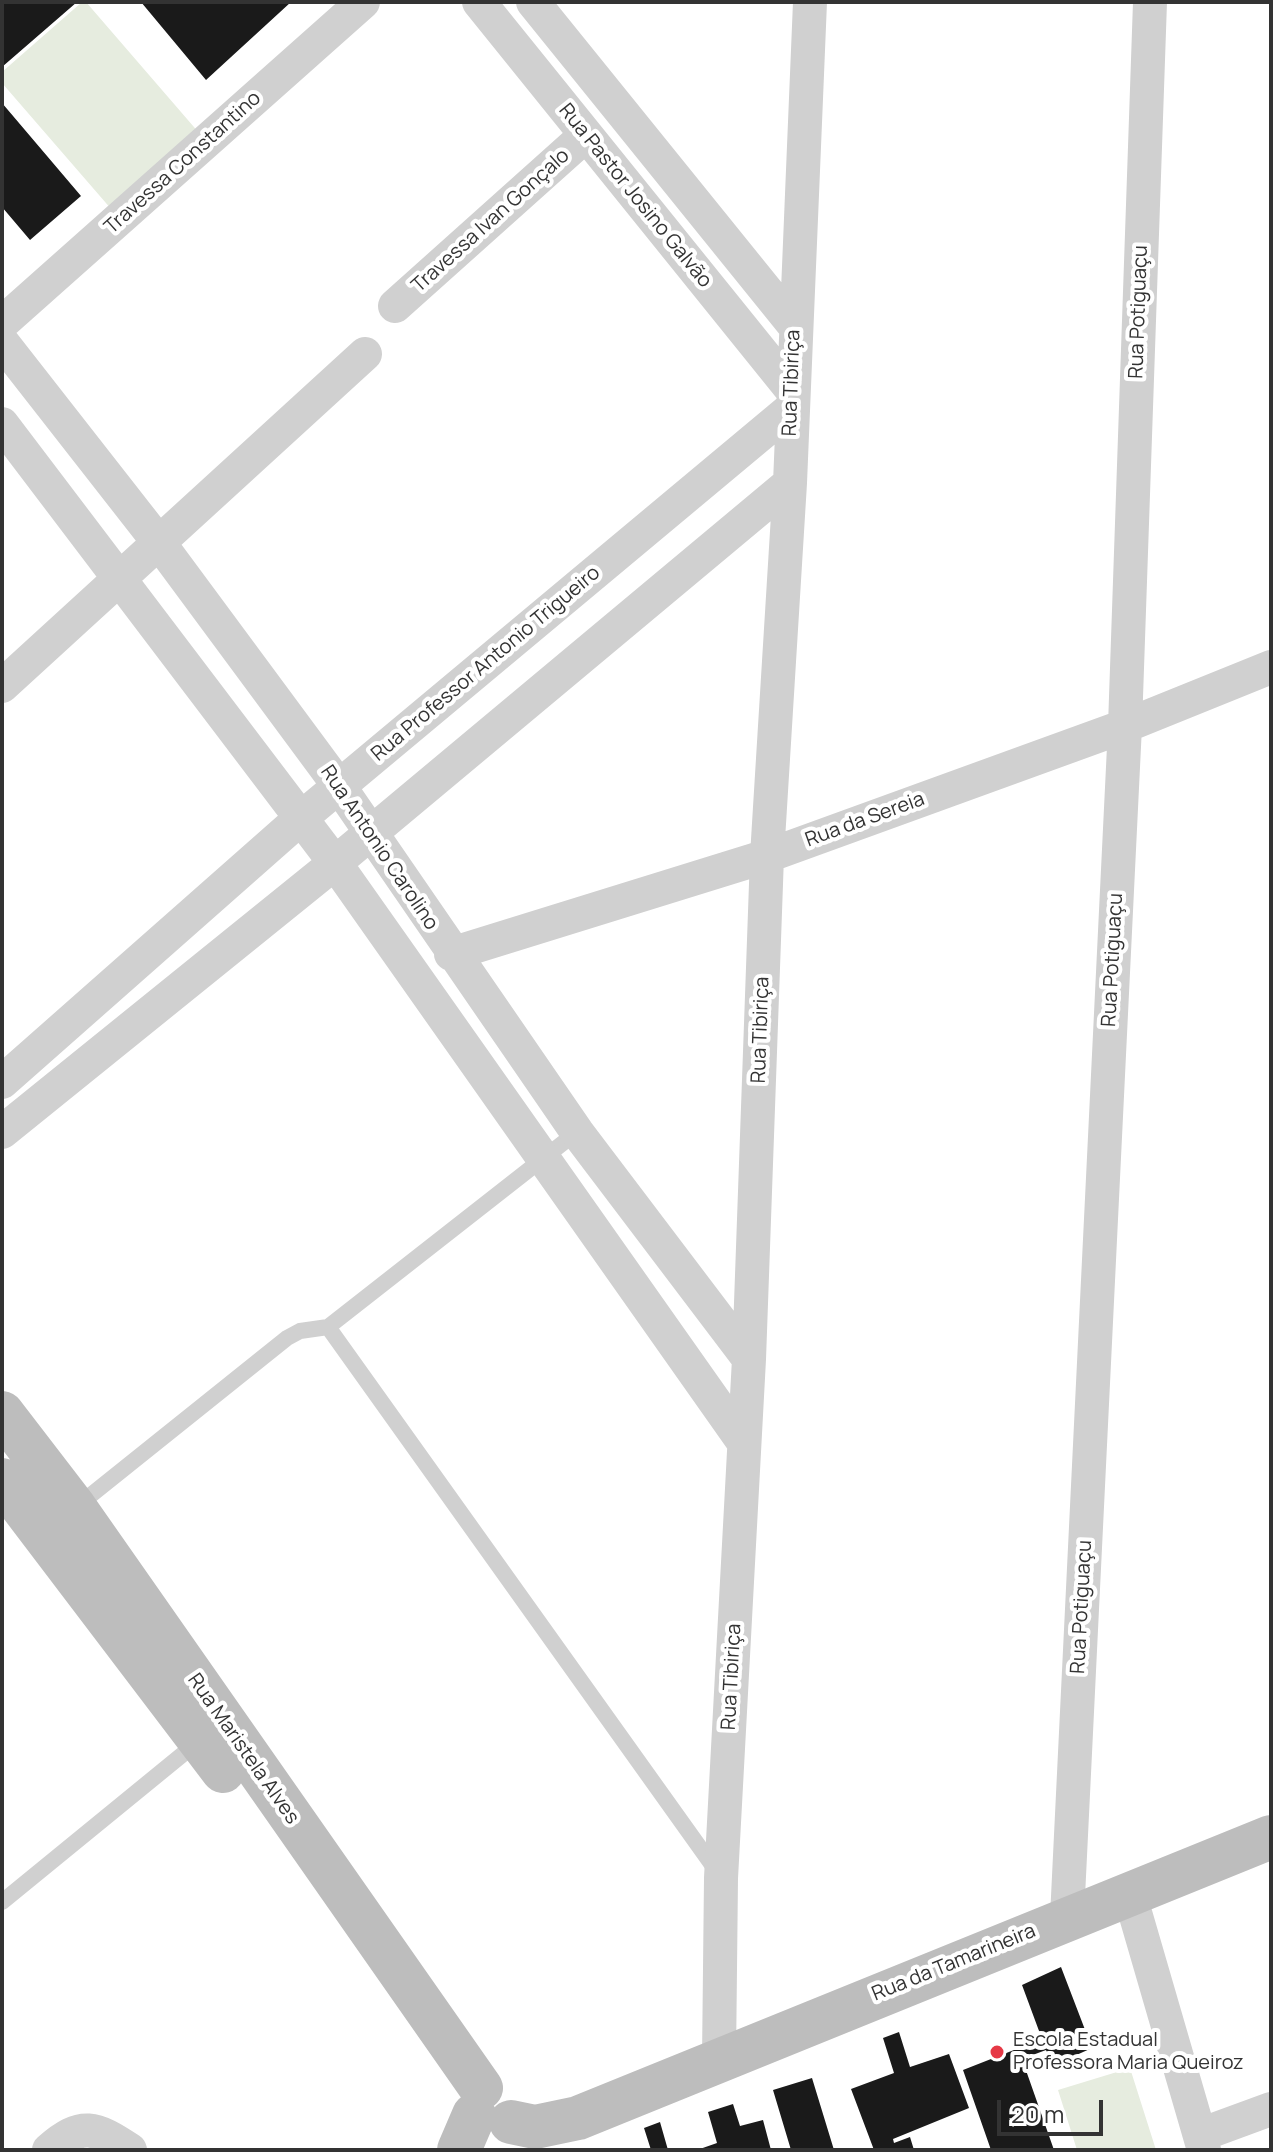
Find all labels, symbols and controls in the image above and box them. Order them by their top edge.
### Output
street label: Travessa Constantino [100,87,266,239]
street label: Rua Pastor Josino Galvão [553,99,717,293]
street label: Travessa Ivan Gonçalo [407,144,575,298]
street label: Rua Potiguaçu [1125,245,1153,379]
street label: Rua Tibiriça [778,329,806,437]
street label: Rua Professor Antonio Trigueiro [367,561,605,767]
street label: Rua Antonio Carolino [315,761,443,935]
street label: Rua da Sereia [802,787,928,853]
street label: Rua Potiguaçu [1098,893,1128,1027]
street label: Rua Tibiriça [747,976,775,1084]
street label: Rua Potiguaçu [1067,1540,1097,1674]
street label: Rua Tibiriça [717,1623,747,1731]
street label: Rua Maristela Alves [182,1669,304,1829]
street label: Rua da Tamarineira [869,1919,1039,2007]
place label: Escola Estadual Professora Maria Queiroz [1013,2028,1244,2075]
marker: Escola Estadual Professora Maria Queiroz [988,2043,1006,2061]
scale bar [1001,2084,1107,2134]
text: 20 m [1011,2097,1064,2130]

